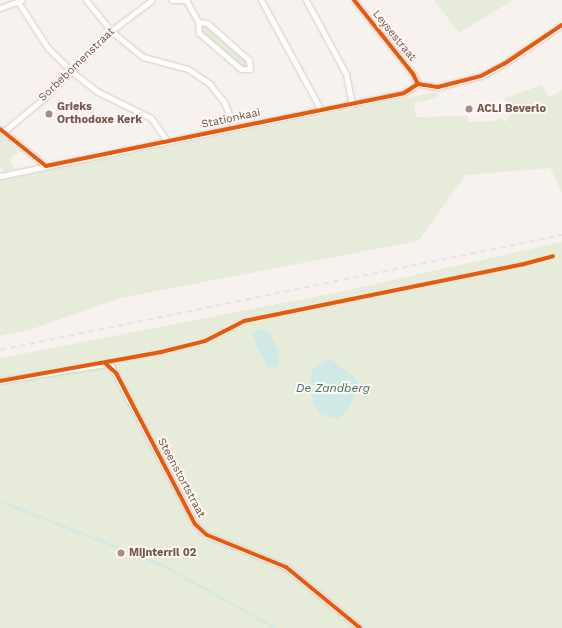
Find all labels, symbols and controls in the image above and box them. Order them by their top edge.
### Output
street label: Leysestraat [369,8,419,64]
street label: Sorbebomenstraat [36,25,118,105]
place label: Grieks Orthodoxe Kerk [57,101,142,127]
place label: ACLI Beverlo [477,102,546,116]
marker: ACLI Beverlo [464,104,474,114]
street label: Stationkaai [200,106,262,132]
marker: Grieks Orthodoxe Kerk [44,109,54,119]
water label: De Zandberg [296,382,370,396]
street label: Steenstortstraat [154,436,208,520]
place label: Mijnterril 02 [129,546,196,560]
marker: Mijnterril 02 [116,548,126,558]

